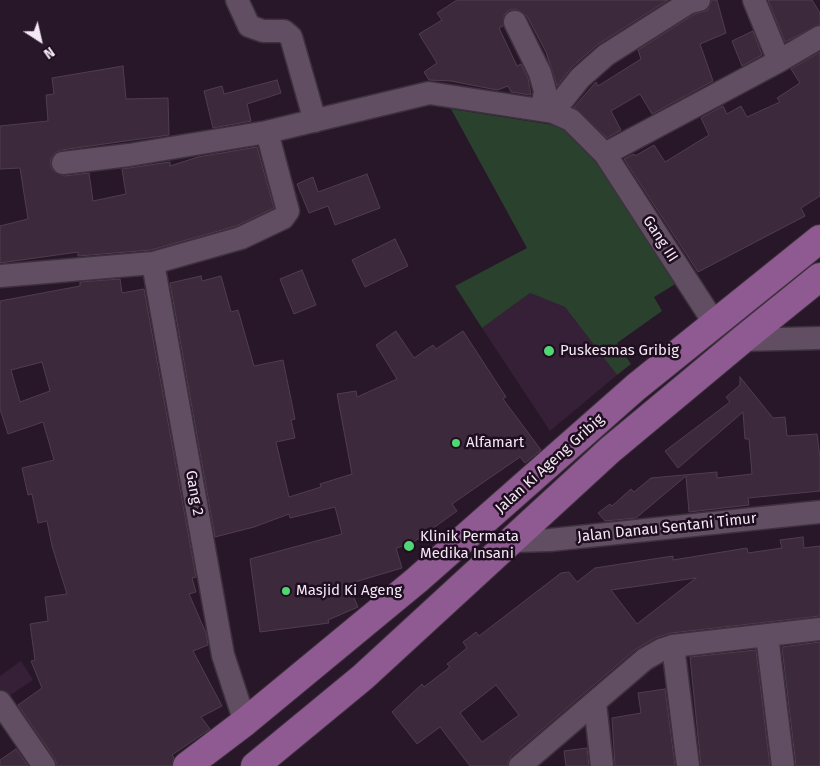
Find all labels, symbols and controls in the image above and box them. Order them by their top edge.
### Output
north arrow [15,15,65,65]
text: N [40,43,58,62]
street label: Gang III [638,213,682,265]
place label: Puskesmas Gribig [560,342,679,360]
marker: Puskesmas Gribig [542,344,556,358]
street label: Jalan Ki Ageng Gribig [492,410,608,518]
place label: Alfamart [466,434,524,452]
marker: Alfamart [450,437,462,449]
street label: Gang 2 [181,469,207,517]
street label: Jalan Danau Sentani Timur [576,510,758,546]
place label: Klinik Permata Medika Insani [420,528,519,563]
marker: Klinik Permata Medika Insani [402,539,416,553]
place label: Masjid Ki Ageng [296,582,402,600]
marker: Masjid Ki Ageng [280,585,292,597]

